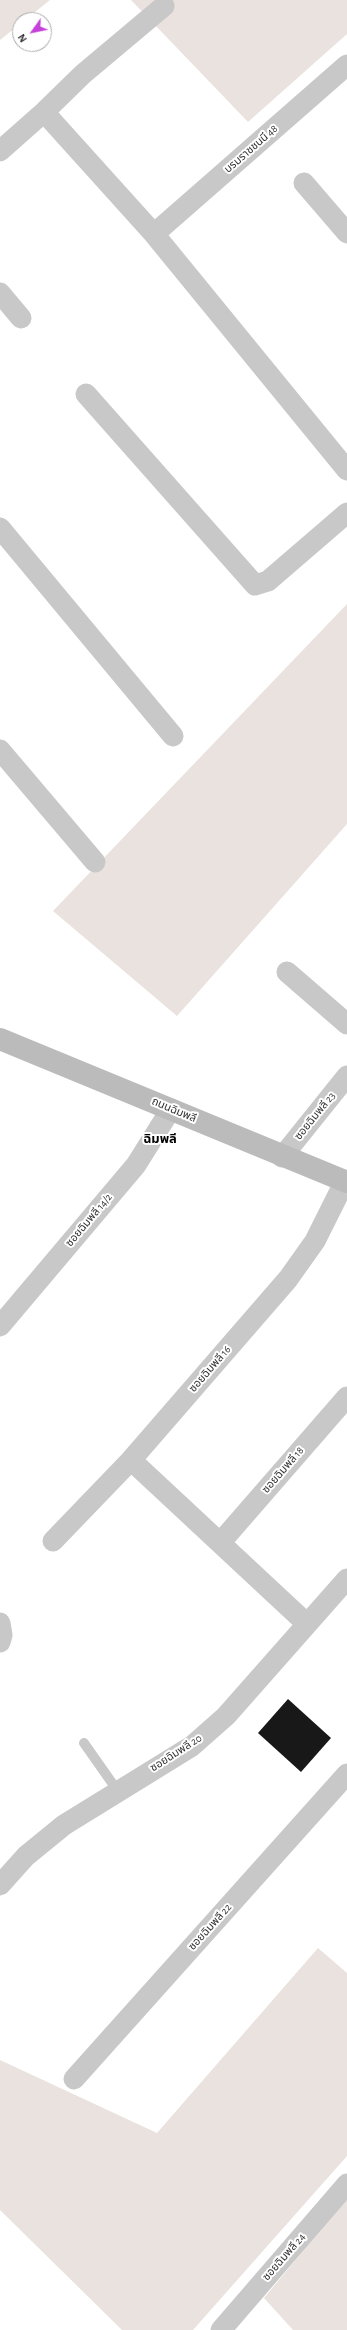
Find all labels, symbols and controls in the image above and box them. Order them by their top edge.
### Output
north arrow [12,12,52,52]
text: N [16,32,29,44]
street label: บรมราชชนนี 48 [222,122,280,176]
street label: ซอยฉิมพลี 23 [292,1089,338,1143]
street label: ถนนฉิมพลี [150,1095,198,1125]
district label: ฉิมพลี [143,1131,177,1147]
street label: ซอยฉิมพลี 14/2 [63,1191,115,1249]
street label: ซอยฉิมพลี 16 [186,1343,234,1395]
street label: ซอยฉิมพลี 18 [259,1444,307,1496]
street label: ซอยฉิมพลี 20 [148,1731,204,1775]
street label: ซอยฉิมพลี 22 [186,1901,234,1953]
street label: ซอยฉิมพลี 24 [260,2231,308,2283]

